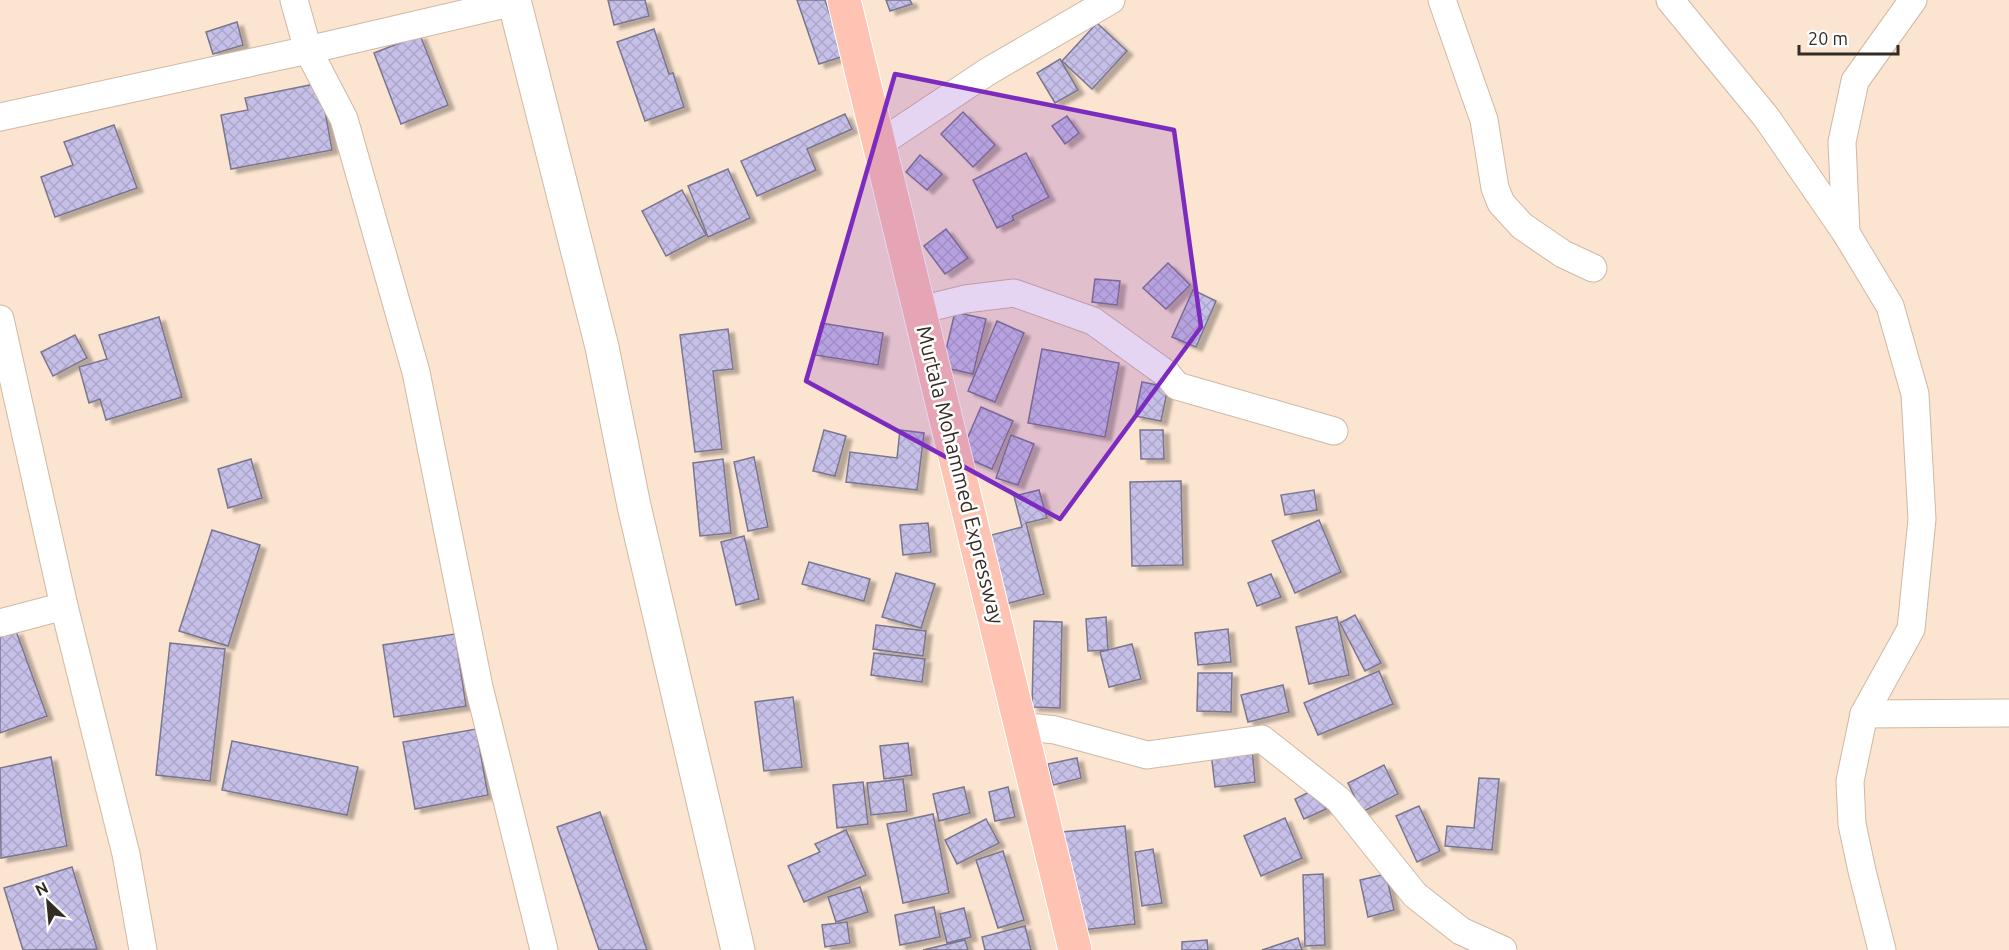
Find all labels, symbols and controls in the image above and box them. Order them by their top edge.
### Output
scale bar [1799,18,1898,56]
text: 20 m [1808,28,1848,48]
street label: Murtala Mohammed Expressway [912,323,1010,626]
north arrow [18,872,78,932]
text: N [32,878,51,899]

